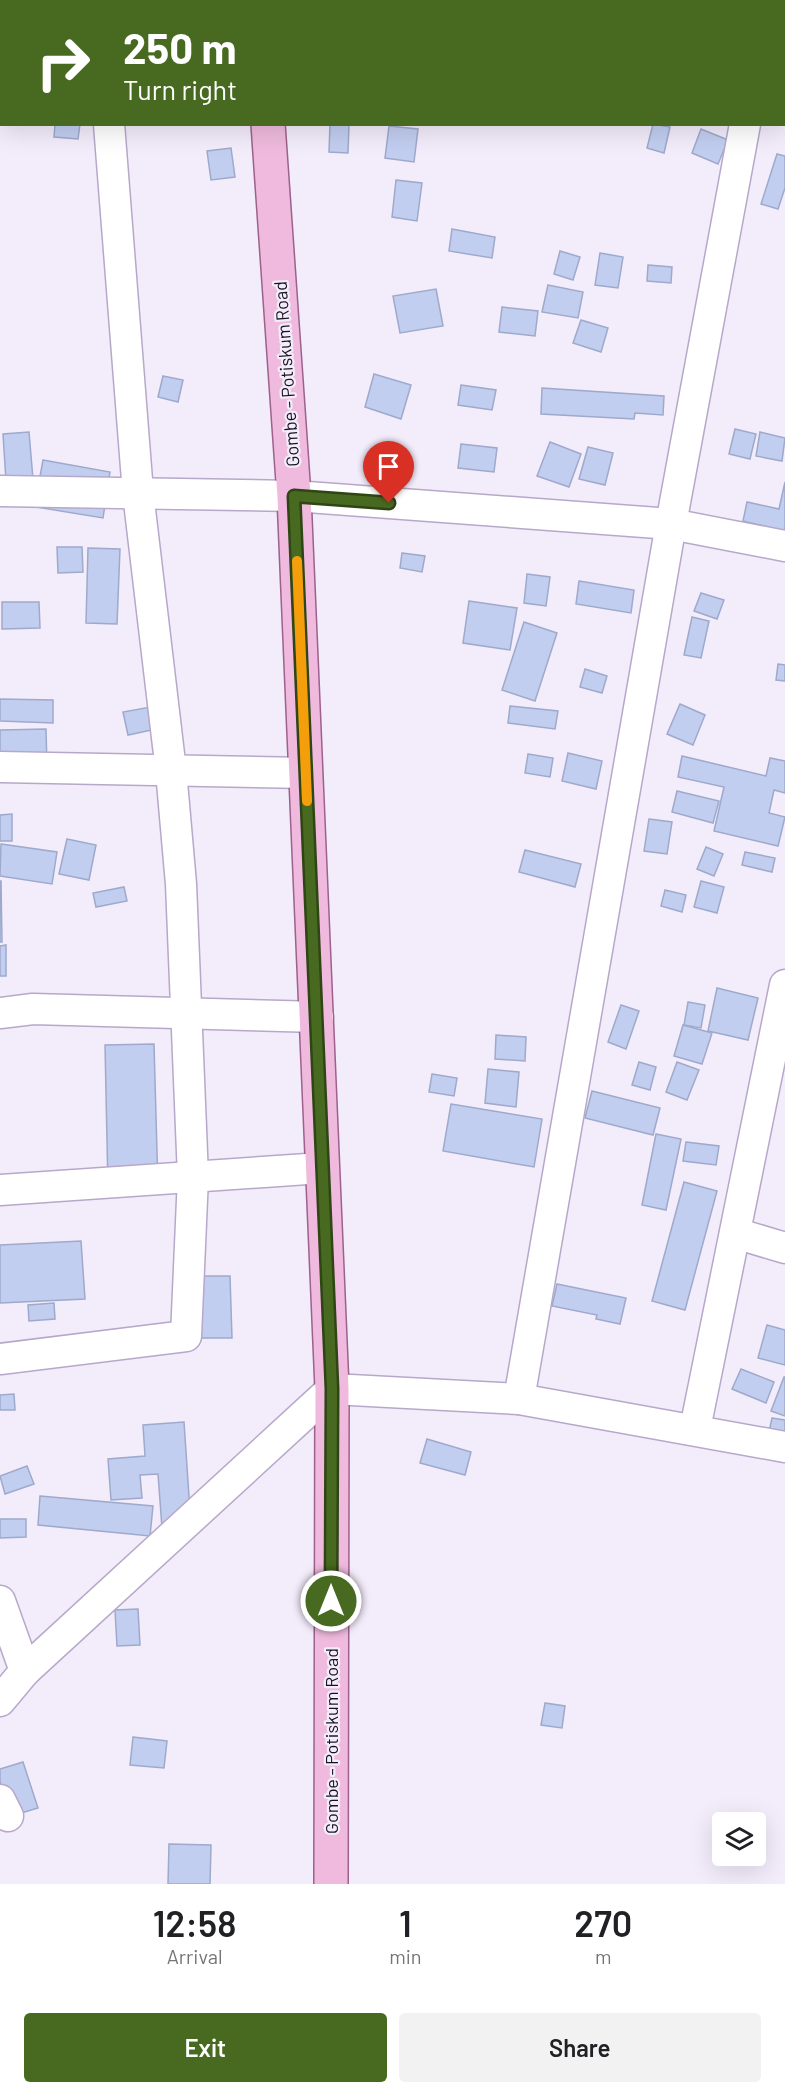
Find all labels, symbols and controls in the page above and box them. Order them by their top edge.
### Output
text: 250 m [123,22,237,72]
icon: right [24,24,102,102]
text: Turn right [123,73,237,105]
street label: Gombe - Potiskum Road [269,280,303,468]
pin [363,441,414,503]
icon: arrive [372,450,405,483]
position arrow [299,1569,363,1633]
street label: Gombe - Potiskum Road [320,1648,342,1834]
map controls [712,1812,766,1866]
button: layers [712,1812,766,1866]
text: 12:58 [153,1901,236,1944]
text: 1 [399,1901,412,1944]
text: 270 [574,1901,632,1944]
text: Arrival [167,1944,223,1968]
text: min [389,1944,422,1968]
text: m [595,1944,612,1968]
button: Exit [24,2013,387,2082]
button: Share [399,2013,761,2082]

